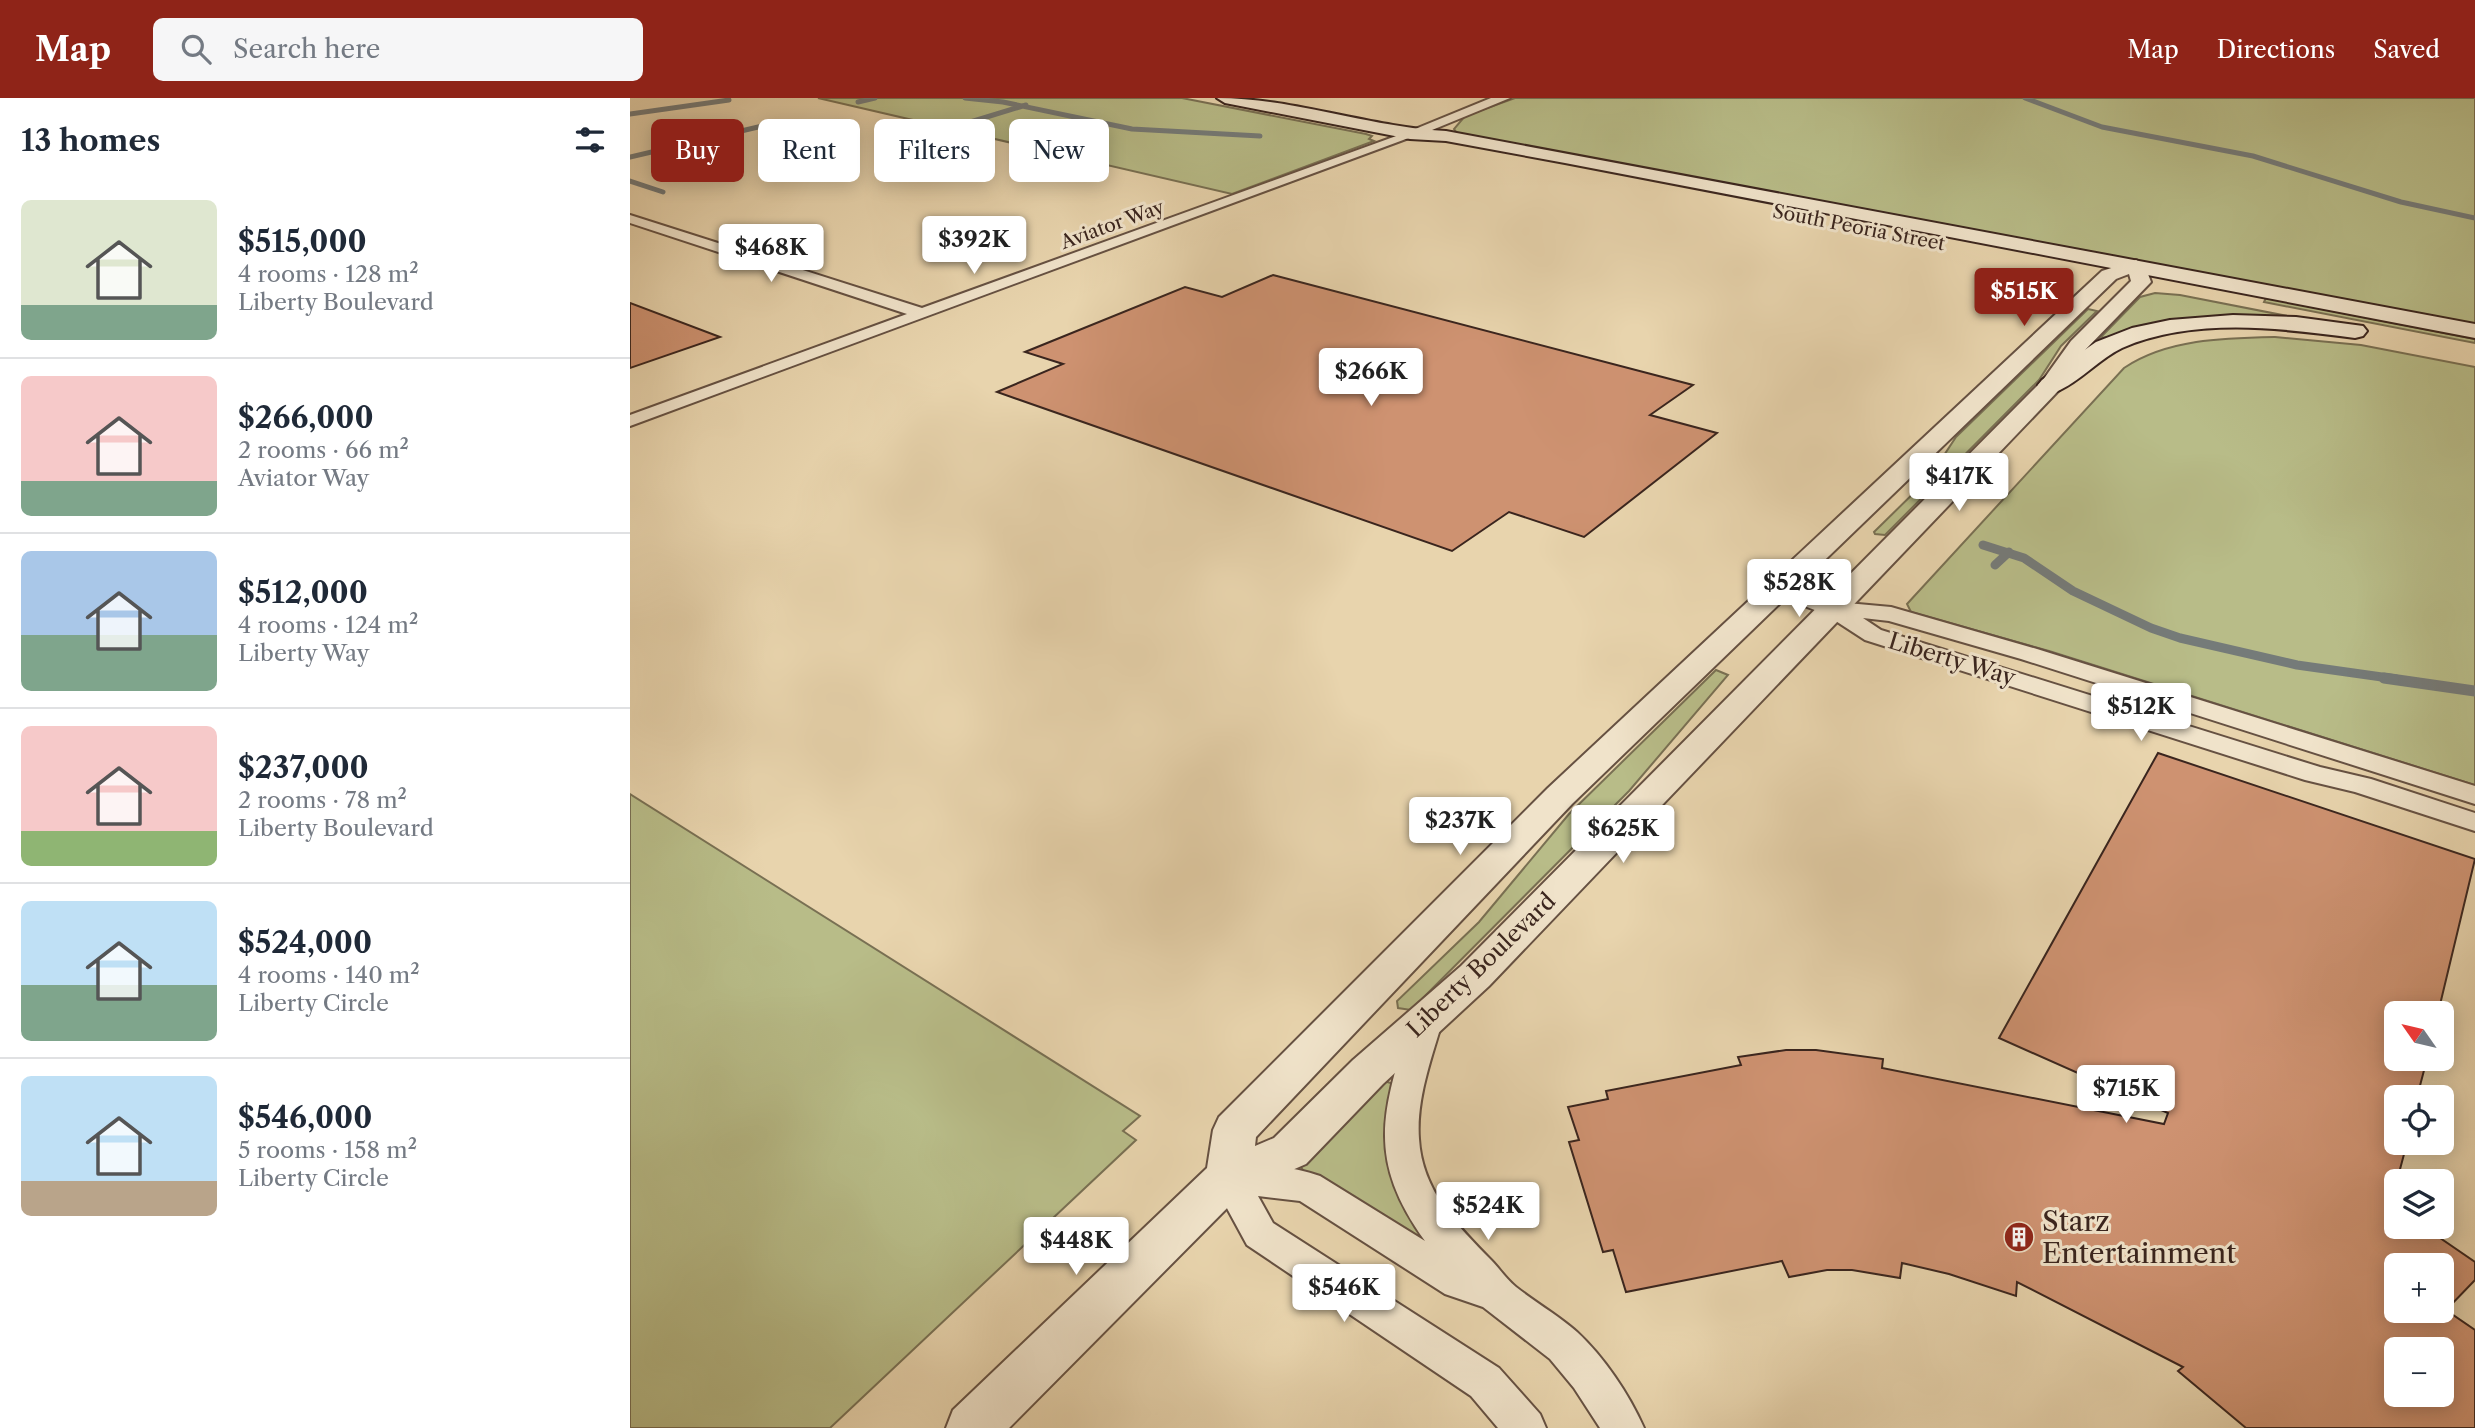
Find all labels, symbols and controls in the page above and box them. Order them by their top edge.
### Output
search box [153,18,643,81]
text: Map [35,29,111,70]
icon: search [177,30,215,68]
text: Search here [233,33,380,65]
text: Map [2127,35,2179,64]
text: Directions [2217,35,2335,64]
text: Saved [2373,35,2440,64]
chip: Buy [651,119,744,182]
chip: Rent [758,119,860,182]
chip: Filters [874,119,995,182]
chip: New [1009,119,1109,182]
icon: filters [571,121,609,159]
text: 13 homes [21,122,160,159]
street label: Aviator Way [1056,195,1167,254]
street label: South Peoria Street [1771,199,1947,256]
pin: $392K [925,216,1023,276]
text: $515,000 [238,223,367,260]
pin: $468K [722,225,820,284]
text: $392K [938,225,1010,253]
icon: home [77,228,161,312]
text: $468K [735,233,807,261]
text: 4 rooms · 128 m² [238,260,419,288]
pin: $515K [1975,268,2073,328]
text: $515K [1991,277,2057,305]
text: Liberty Boulevard [238,288,434,316]
pin: $266K [1322,348,1420,408]
text: $266K [1335,357,1407,385]
text: $266,000 [238,399,374,436]
icon: home [77,404,161,488]
text: 2 rooms · 66 m² [238,436,409,464]
pin: $417K [1910,454,2008,513]
text: $417K [1925,462,1993,490]
text: Aviator Way [238,464,369,492]
pin: $528K [1750,560,1848,619]
text: $528K [1763,568,1835,596]
text: $512,000 [238,574,368,611]
icon: home [77,579,161,663]
text: 4 rooms · 124 m² [238,611,418,639]
street label: Liberty Way [1885,626,2019,692]
text: Liberty Way [238,639,369,667]
pin: $512K [2092,684,2190,743]
text: $512K [2107,692,2175,720]
text: $237,000 [238,749,369,786]
icon: home [77,754,161,838]
text: 2 rooms · 78 m² [238,786,407,814]
pin: $237K [1411,798,1509,857]
text: $237K [1425,806,1495,834]
pin: $625K [1574,806,1672,865]
text: Liberty Boulevard [238,814,434,842]
text: $625K [1587,814,1659,842]
street label: Liberty Boulevard [1401,887,1561,1043]
text: $524,000 [238,924,372,961]
icon: home [77,929,161,1013]
text: 4 rooms · 140 m² [238,961,420,989]
text: Liberty Circle [238,989,389,1017]
north arrow [2384,1001,2454,1071]
map controls [2384,1001,2454,1407]
pin: $715K [2077,1066,2175,1125]
text: $715K [2093,1074,2159,1102]
button: locate [2384,1085,2454,1155]
text: $546,000 [238,1099,372,1136]
icon: home [77,1104,161,1188]
text: 5 rooms · 158 m² [238,1136,417,1164]
text: Liberty Circle [238,1164,389,1192]
button: layers [2384,1169,2454,1239]
pin: $524K [1439,1182,1537,1242]
text: $524K [1452,1191,1524,1219]
place label: Starz Entertainment [2042,1204,2236,1270]
pin: $448K [1027,1218,1125,1277]
building icon: Starz Entertainment [2002,1220,2036,1254]
text: $448K [1040,1226,1112,1254]
button: + [2384,1253,2454,1323]
pin: $546K [1295,1264,1393,1324]
text: $546K [1308,1273,1380,1301]
button: − [2384,1337,2454,1407]

